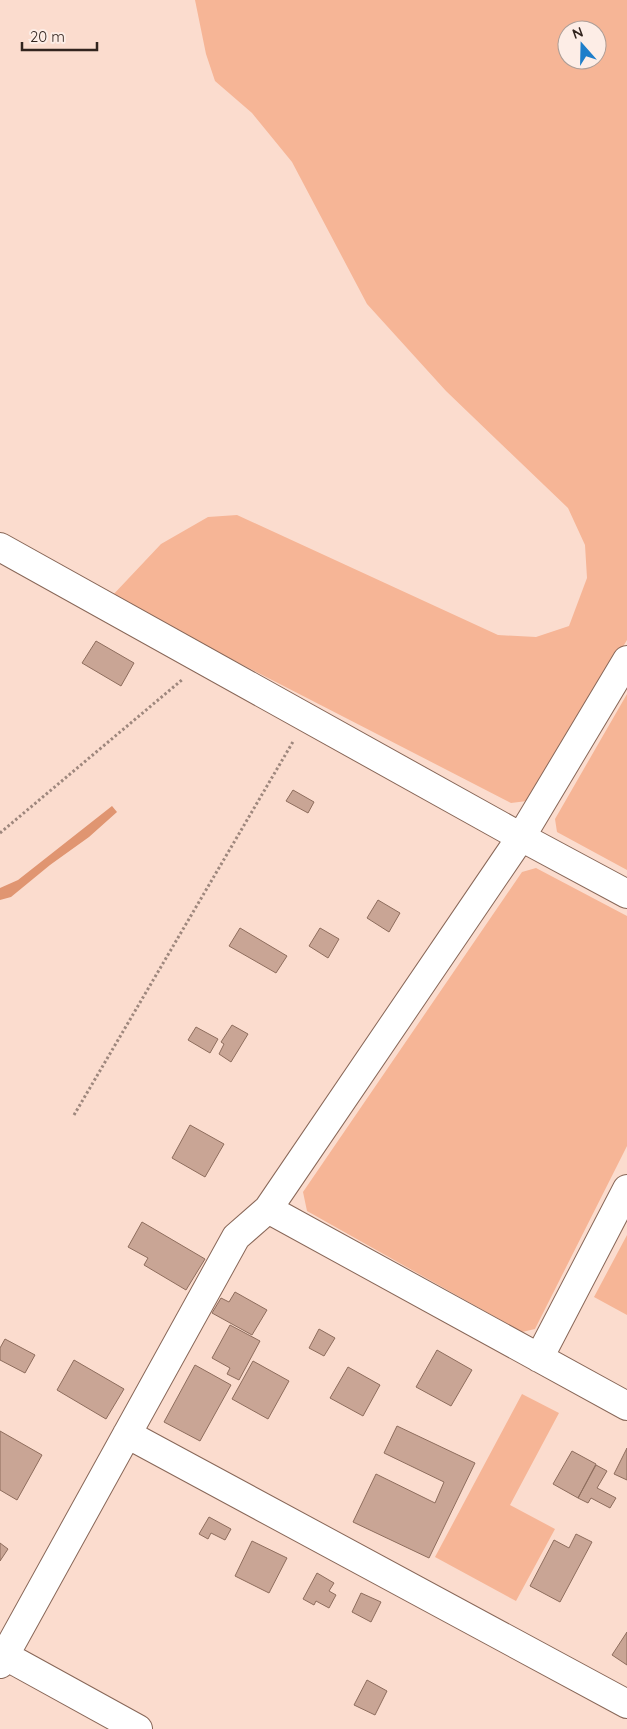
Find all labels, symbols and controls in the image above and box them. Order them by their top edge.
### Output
scale bar [22,20,98,52]
north arrow [557,20,607,70]
text: N [570,23,585,43]
text: 20 m [30,27,65,46]

